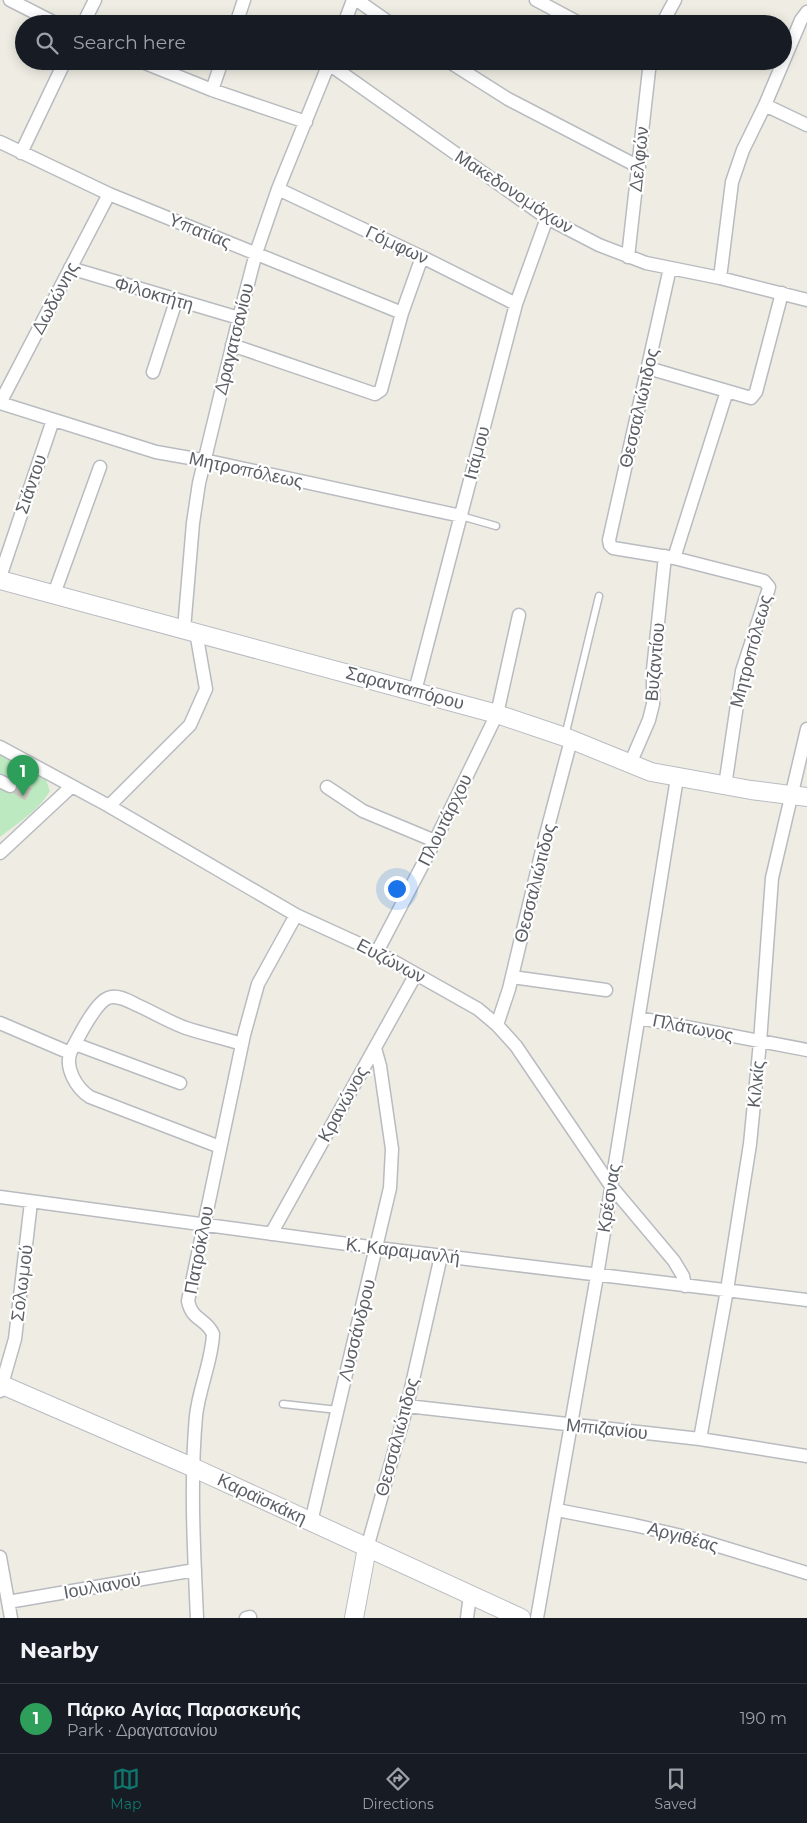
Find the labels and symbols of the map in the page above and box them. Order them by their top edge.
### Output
street label: Δελφών [625,125,653,193]
street label: Μακεδονομάχων [451,146,577,238]
street label: Υπατίας [165,209,235,254]
street label: Γόμφων [362,221,432,269]
street label: Δωδώνης [27,258,83,338]
street label: Φιλοκτήτη [112,272,196,316]
street label: Δραγατσανίου [210,281,258,397]
street label: Θεσσαλιώτιδος [615,346,664,470]
street label: Ιτάμου [459,424,495,482]
street label: Μητροπόλεως [187,447,305,493]
street label: Σιάντου [11,451,51,517]
street label: Μητροπόλεως [725,592,777,710]
street label: Βυζαντίου [641,622,669,702]
street label: Σαρανταπόρου [343,662,467,714]
pin: 1 [7,755,39,796]
street label: Πλουτάρχου [413,770,477,870]
street label: Θεσσαλιώτιδος [510,821,561,945]
your location [384,876,410,902]
street label: Ευζώνων [353,934,429,988]
street label: Πλάτωνος [651,1009,736,1047]
street label: Κιλκίς [743,1059,769,1109]
street label: Κρανώνος [313,1062,373,1146]
street label: Κρέσνας [593,1162,625,1234]
street label: Πατρόκλου [180,1204,218,1296]
street label: Κ. Καραμανλή [345,1233,461,1269]
street label: Σολωμού [6,1243,38,1323]
street label: Λυσσάνδρου [334,1277,380,1383]
street label: Θεσσαλιώτιδος [371,1375,423,1499]
street label: Μπιζανίου [565,1414,649,1444]
street label: Καραϊσκάκη [214,1469,310,1529]
street label: Αργιθέας [645,1517,721,1557]
street label: Ιουλιανού [62,1568,142,1604]

